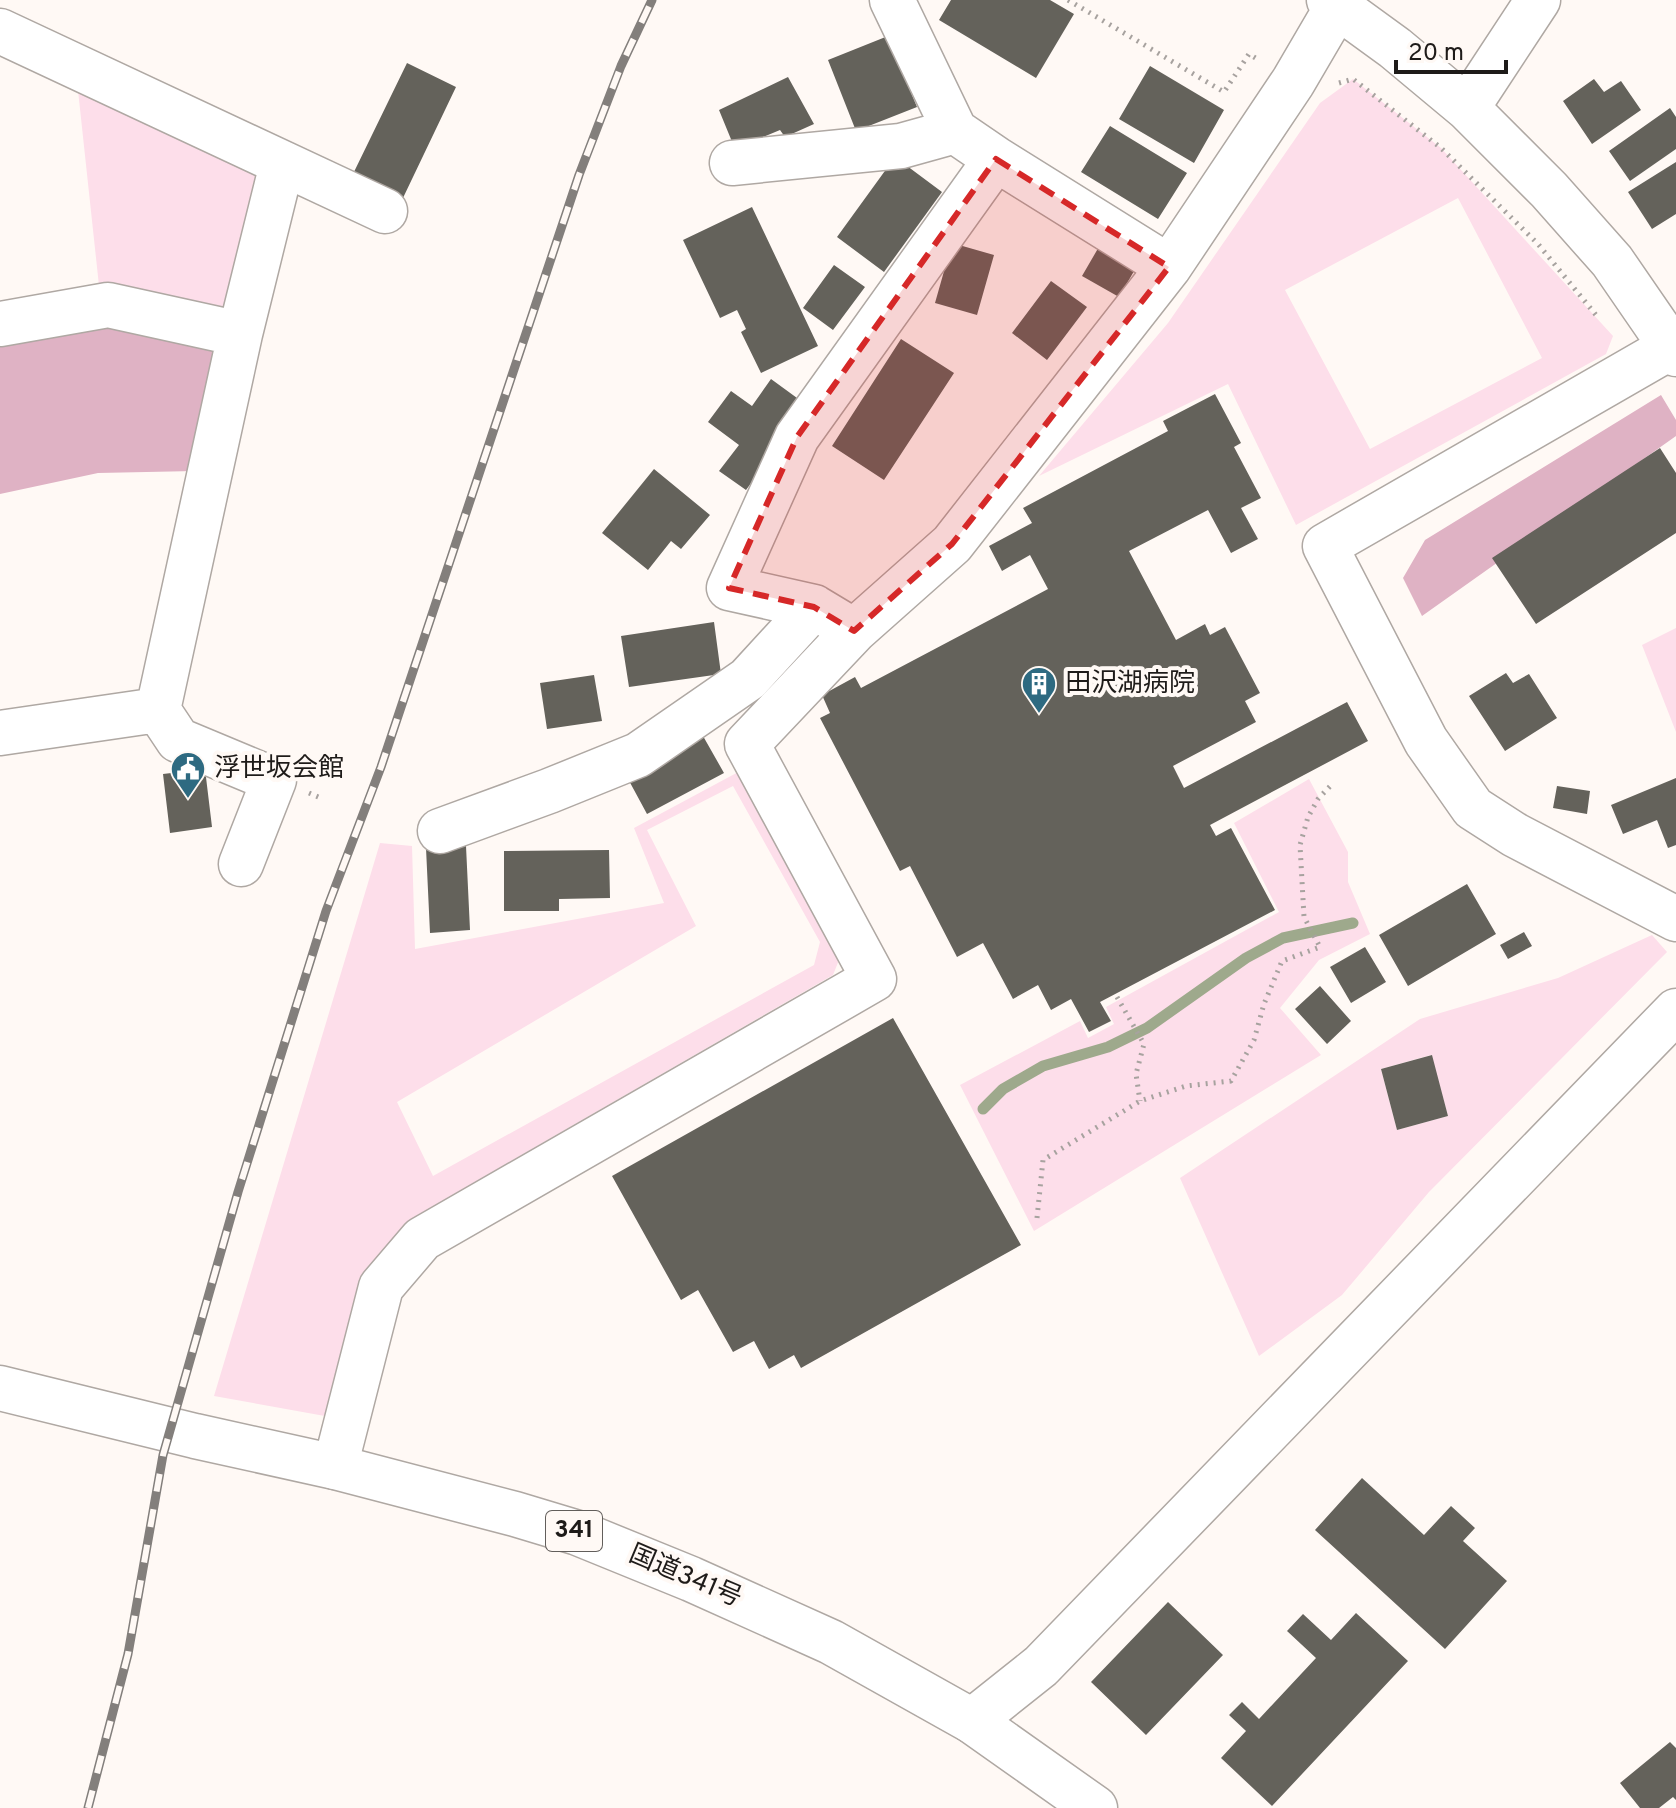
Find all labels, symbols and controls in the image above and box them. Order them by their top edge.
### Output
scale bar [1396,24,1506,74]
text: 20 m [1408,39,1464,69]
building icon: 田沢湖病院 [1020,665,1058,715]
place label: 田沢湖病院 [1065,668,1195,701]
public building icon: 浮世坂会館 [169,750,207,800]
place label: 浮世坂会館 [214,753,344,786]
road number: 341 [546,1511,602,1551]
street label: 国道341号 [624,1538,746,1616]

